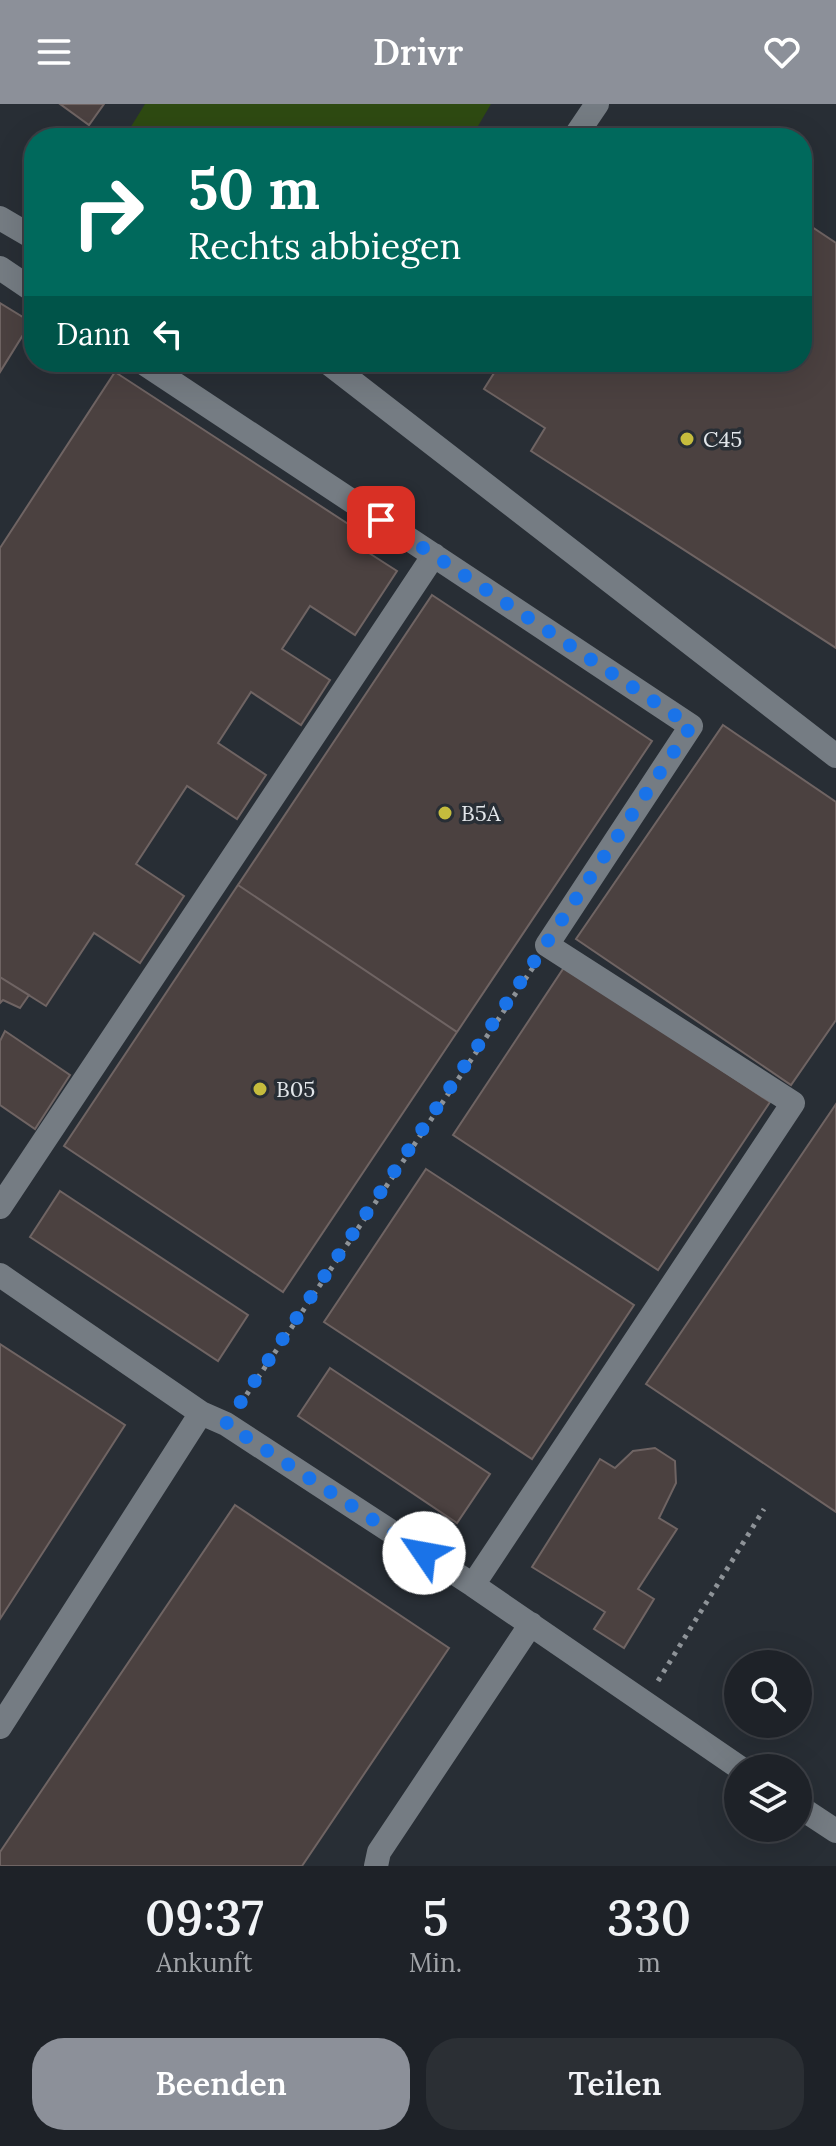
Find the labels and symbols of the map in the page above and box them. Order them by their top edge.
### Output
place label: C45 [703,425,742,453]
marker: C45 [678,430,696,448]
pin [347,486,415,554]
place label: B5A [461,799,502,827]
marker: B5A [436,804,454,822]
place label: B05 [276,1075,315,1103]
marker: B05 [251,1080,269,1098]
position arrow [382,1511,466,1595]

